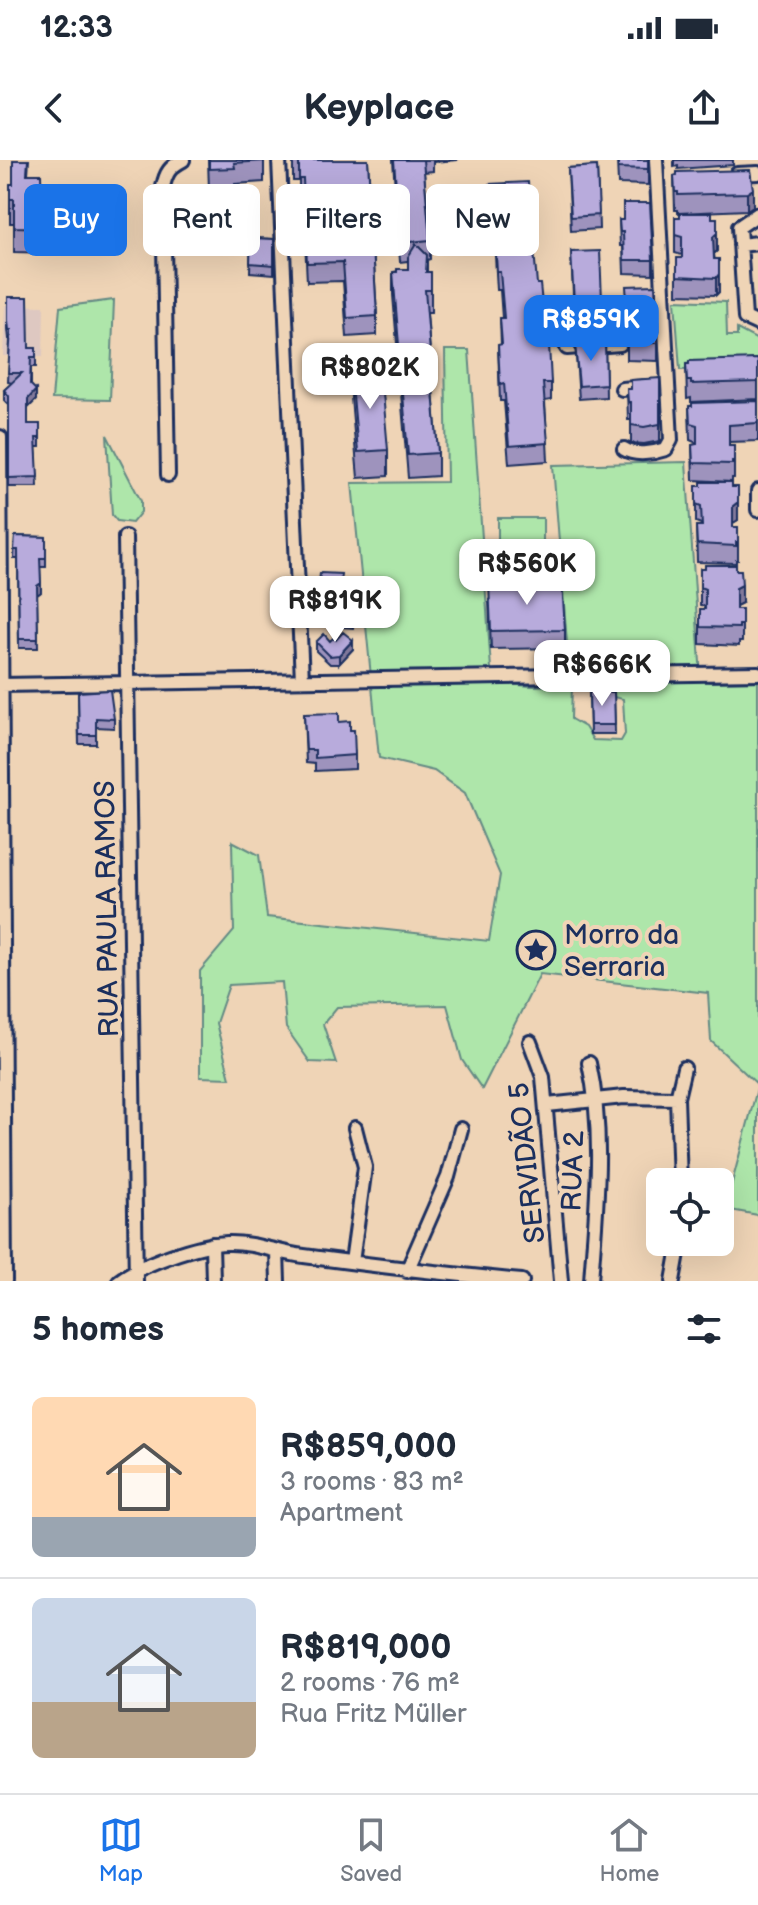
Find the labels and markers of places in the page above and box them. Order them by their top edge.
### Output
pin: R$859K [526,295,656,363]
pin: R$802K [305,343,435,411]
pin: R$560K [462,539,592,607]
pin: R$819K [270,576,400,644]
pin: R$666K [537,640,667,708]
place label: Morro da Serraria [564,919,679,984]
place icon: Morro da Serraria [515,929,557,971]

